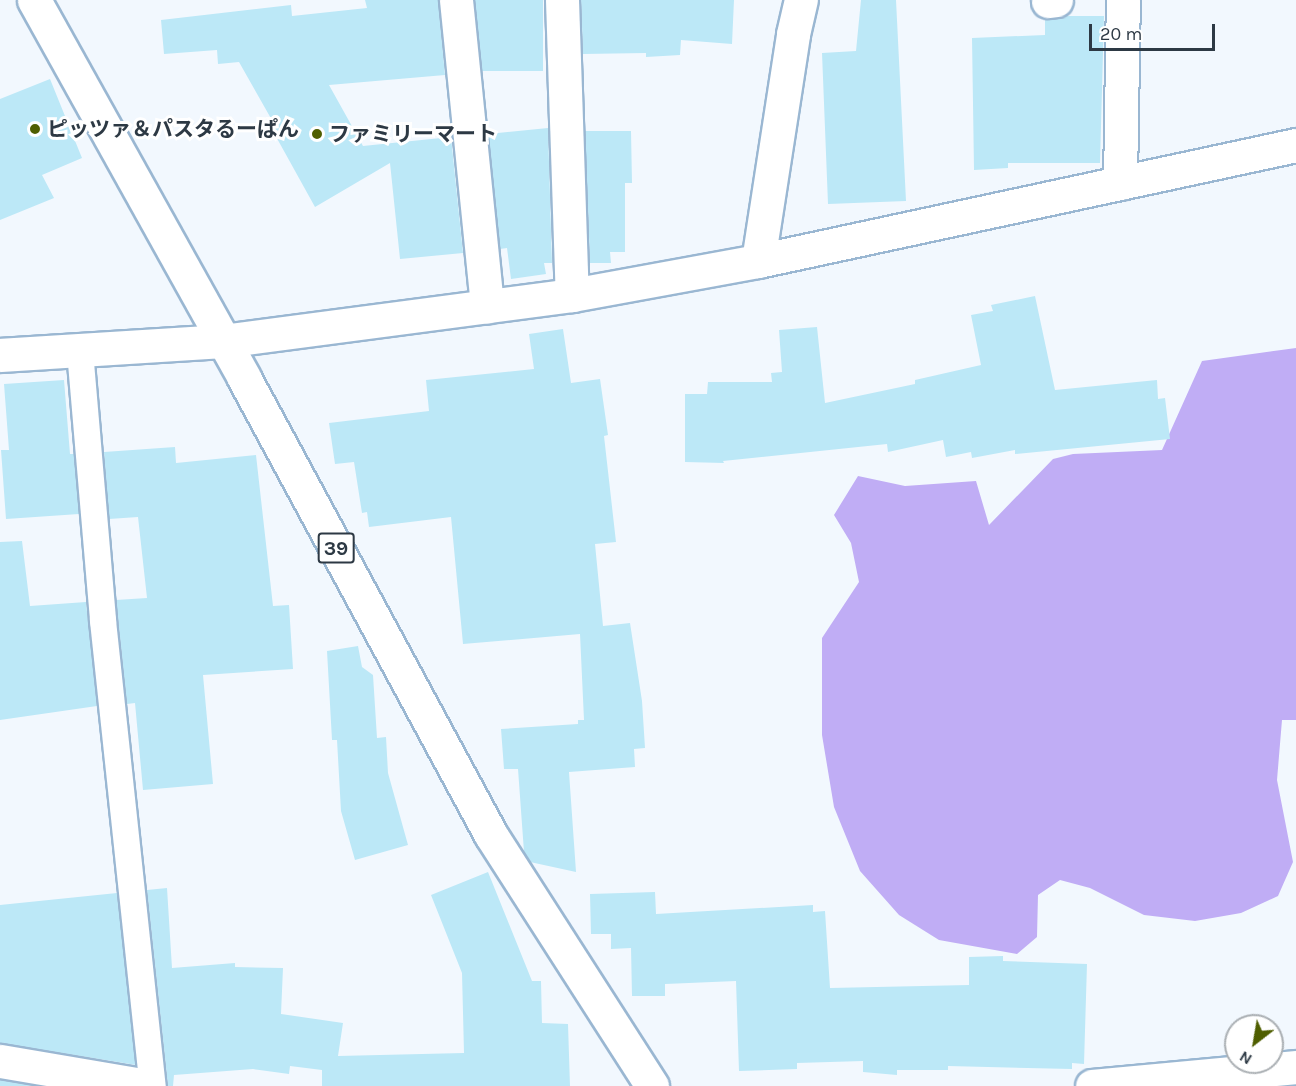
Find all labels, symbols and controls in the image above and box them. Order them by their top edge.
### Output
scale bar [1092,12,1218,50]
text: 20 m [1100,23,1142,45]
place label: ピッツァ＆パスタるーぱん [47,116,299,142]
place label: ファミリーマート [329,121,497,147]
marker: ピッツァ＆パスタるーぱん [28,122,42,136]
marker: ファミリーマート [310,127,324,141]
road number: 39 [316,531,356,565]
north arrow [1224,1014,1284,1074]
text: N [1236,1047,1255,1069]

